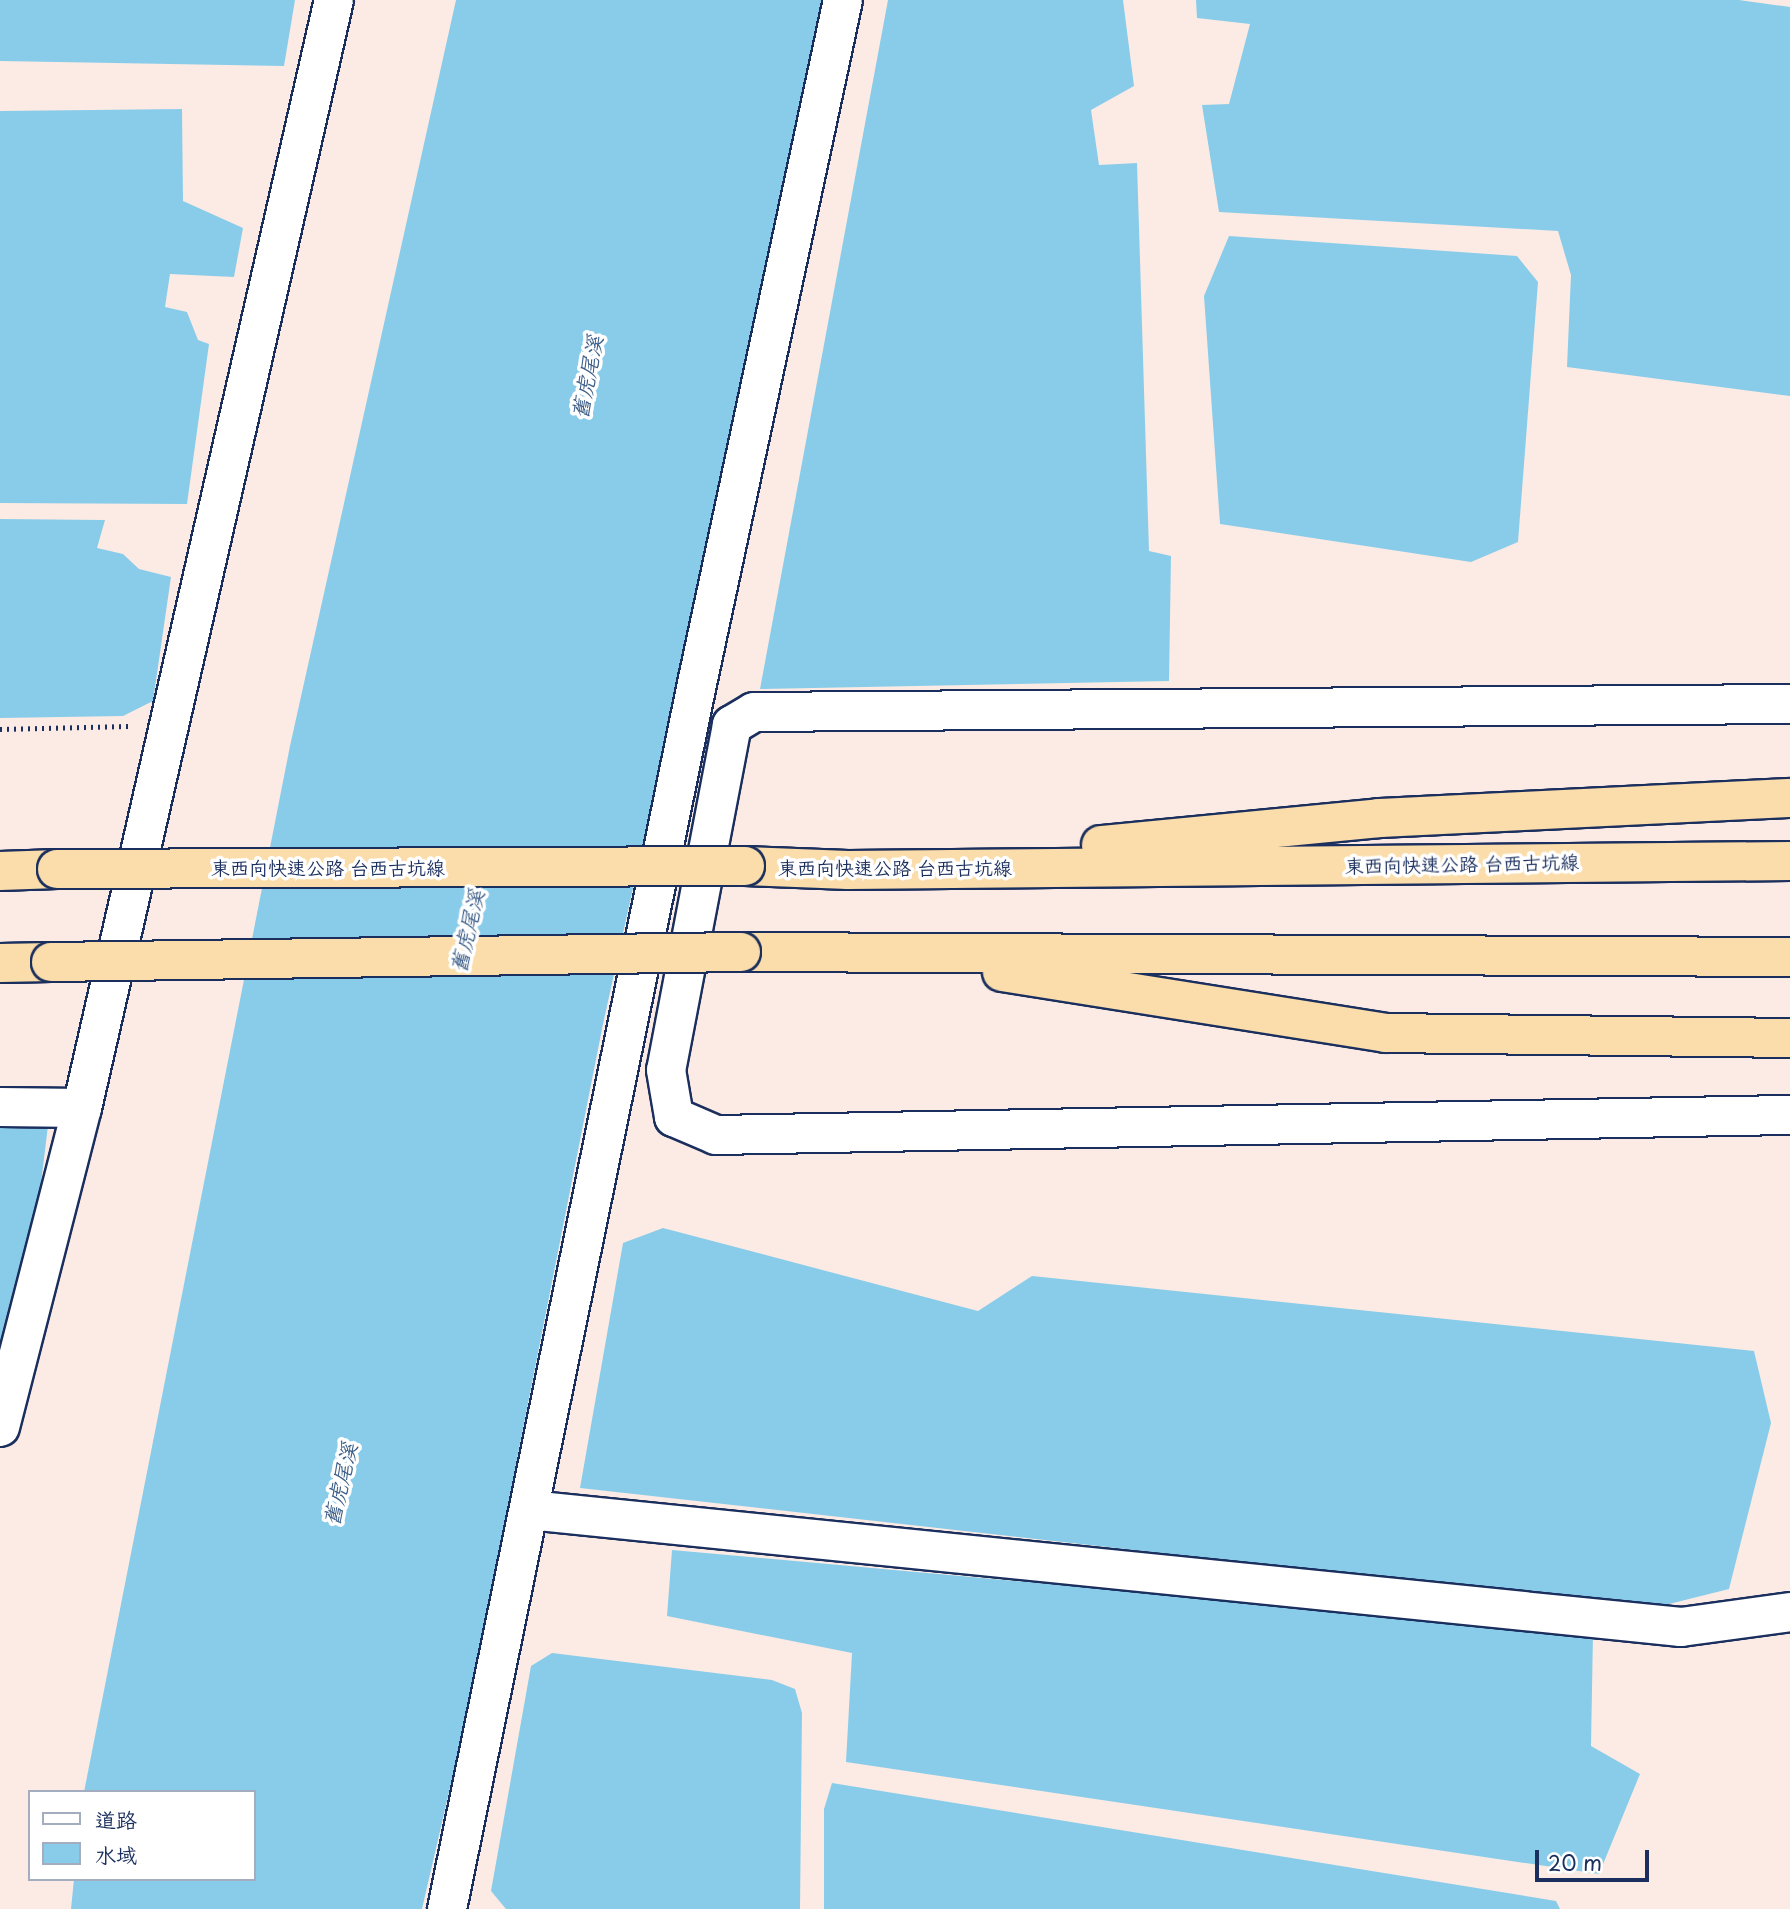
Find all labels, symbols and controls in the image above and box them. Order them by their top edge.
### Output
water label: 舊虎尾溪 [566,333,606,421]
street label: 東西向快速公路 台西古坑線 [1345,851,1579,877]
street label: 東西向快速公路 台西古坑線 [211,857,445,879]
street label: 東西向快速公路 台西古坑線 [778,857,1012,879]
water label: 舊虎尾溪 [444,887,488,975]
water label: 舊虎尾溪 [317,1440,361,1528]
legend [28,1790,256,1881]
text: 道路 [95,1803,137,1835]
scale bar [1538,1836,1652,1880]
text: 水域 [95,1838,137,1870]
text: 20 m [1548,1846,1602,1878]

